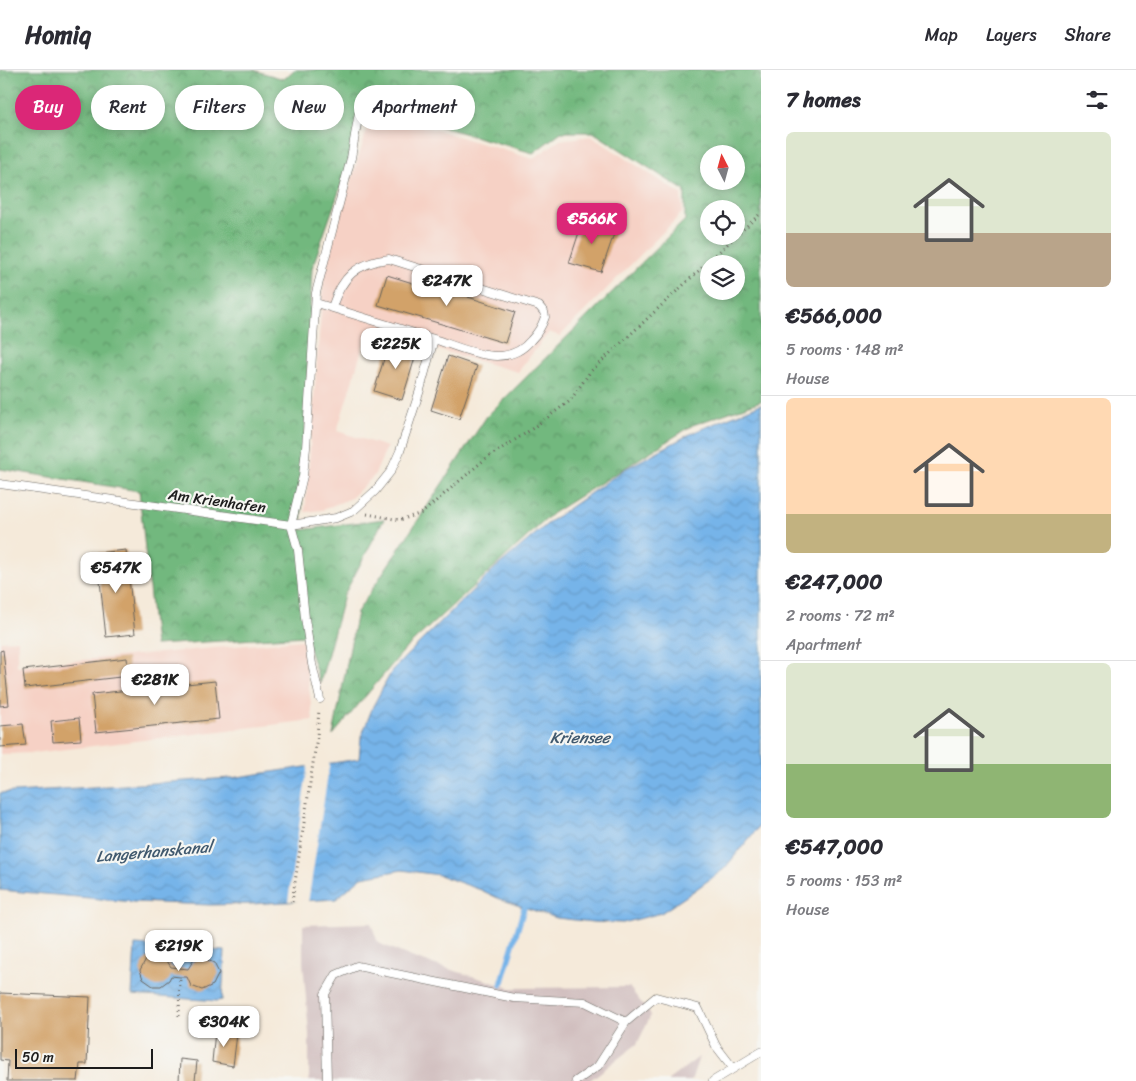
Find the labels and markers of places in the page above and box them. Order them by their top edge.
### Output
pin: €566K [557,202,627,245]
pin: €247K [412,264,482,307]
pin: €225K [361,328,431,370]
pin: €547K [81,552,151,594]
pin: €281K [120,664,190,706]
pin: €219K [144,930,214,972]
pin: €304K [189,1006,259,1048]

